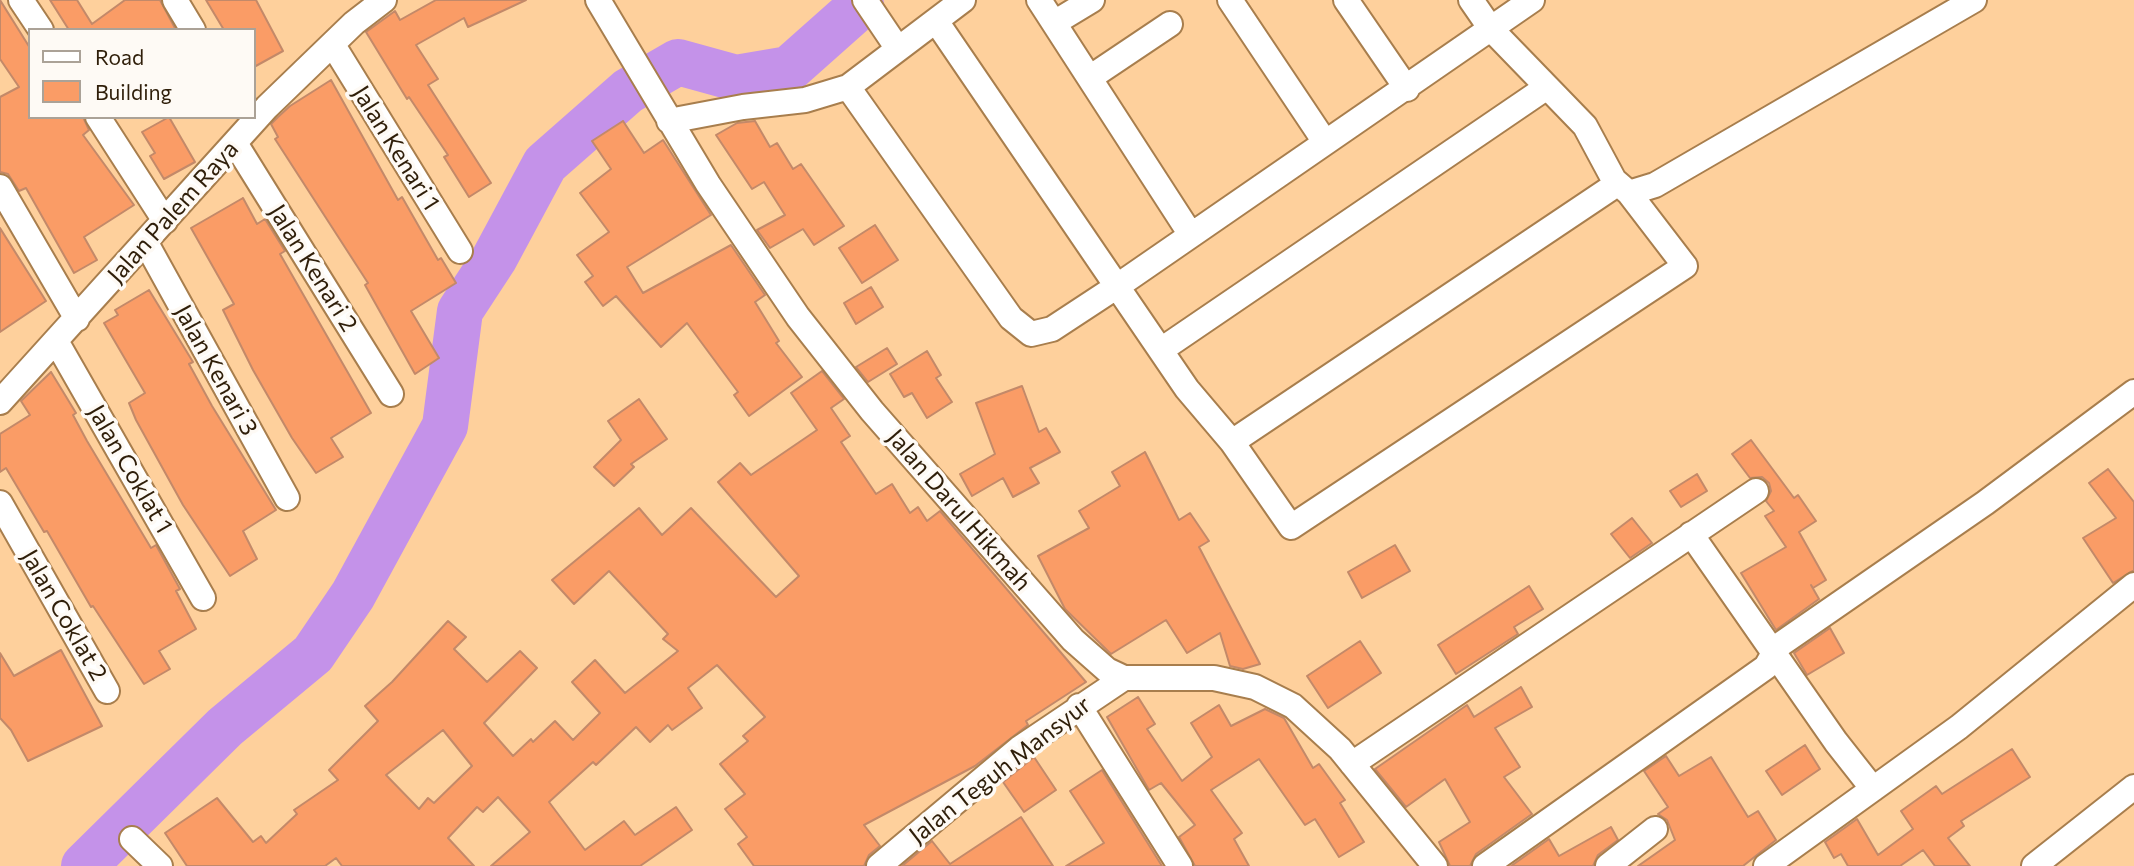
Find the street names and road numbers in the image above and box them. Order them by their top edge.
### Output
street label: Jalan Kenari 1 [346,80,446,216]
street label: Jalan Palem Raya [102,135,244,289]
street label: Jalan Kenari 2 [263,199,363,337]
street label: Jalan Kenari 3 [168,300,264,440]
street label: Jalan Coklat 1 [82,400,178,538]
street label: Jalan Darul Hikmah [881,423,1037,597]
street label: Jalan Coklat 2 [15,544,113,686]
street label: Jalan Teguh Mansyur [903,690,1097,850]

